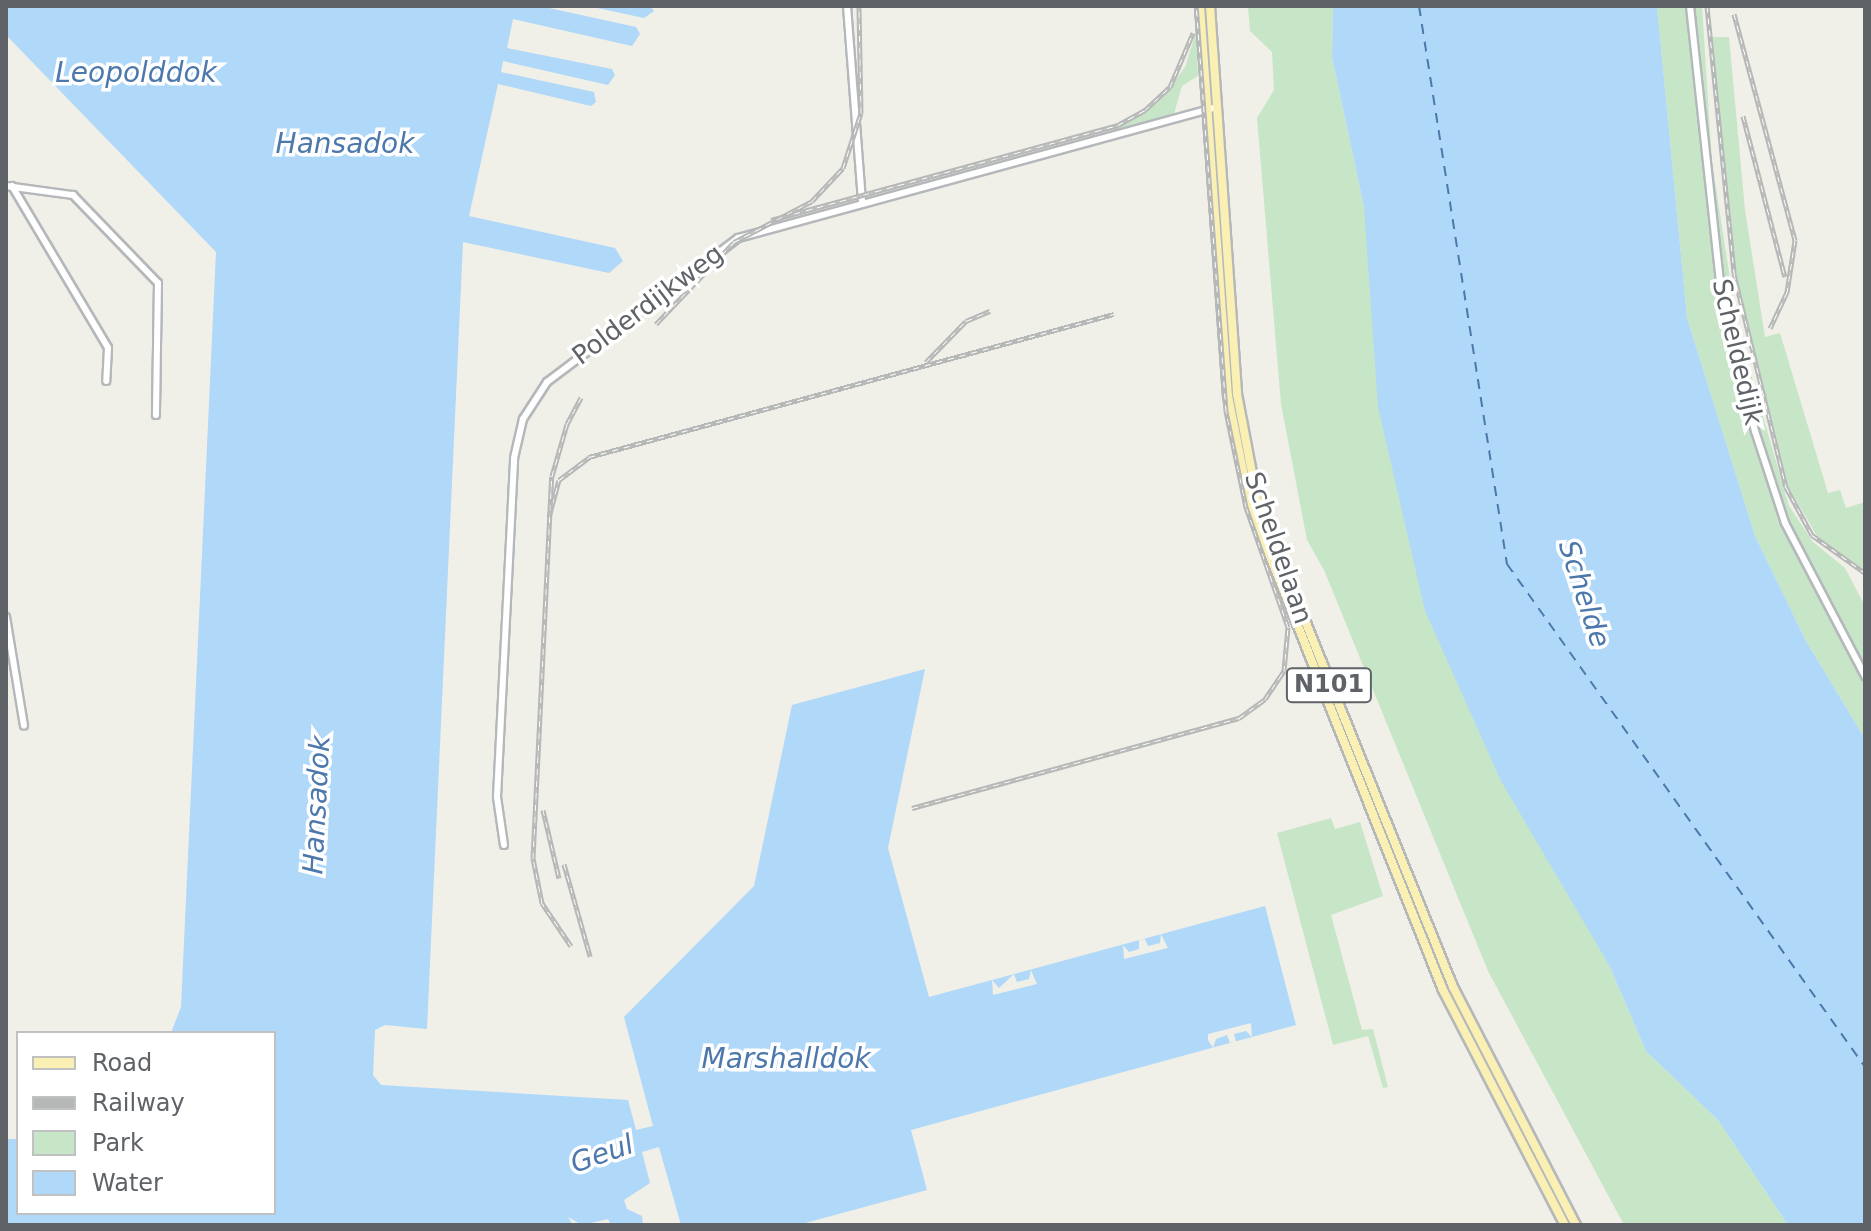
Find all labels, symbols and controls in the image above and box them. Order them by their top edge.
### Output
water label: Leopolddok [55,56,217,90]
water label: Hansadok [276,127,414,161]
street label: Polderdijkweg [567,238,729,372]
street label: Scheldedijk [1705,276,1769,428]
street label: Scheldelaan [1237,468,1319,628]
water label: Schelde [1551,536,1617,652]
road number: N101 [1285,665,1373,705]
water label: Hansadok [297,735,337,875]
legend [16,1031,276,1215]
water label: Marshalldok [702,1042,870,1076]
text: Road [92,1049,152,1077]
text: Railway [92,1089,185,1117]
water label: Geul [566,1128,638,1180]
text: Park [92,1129,144,1157]
text: Water [92,1169,163,1197]

